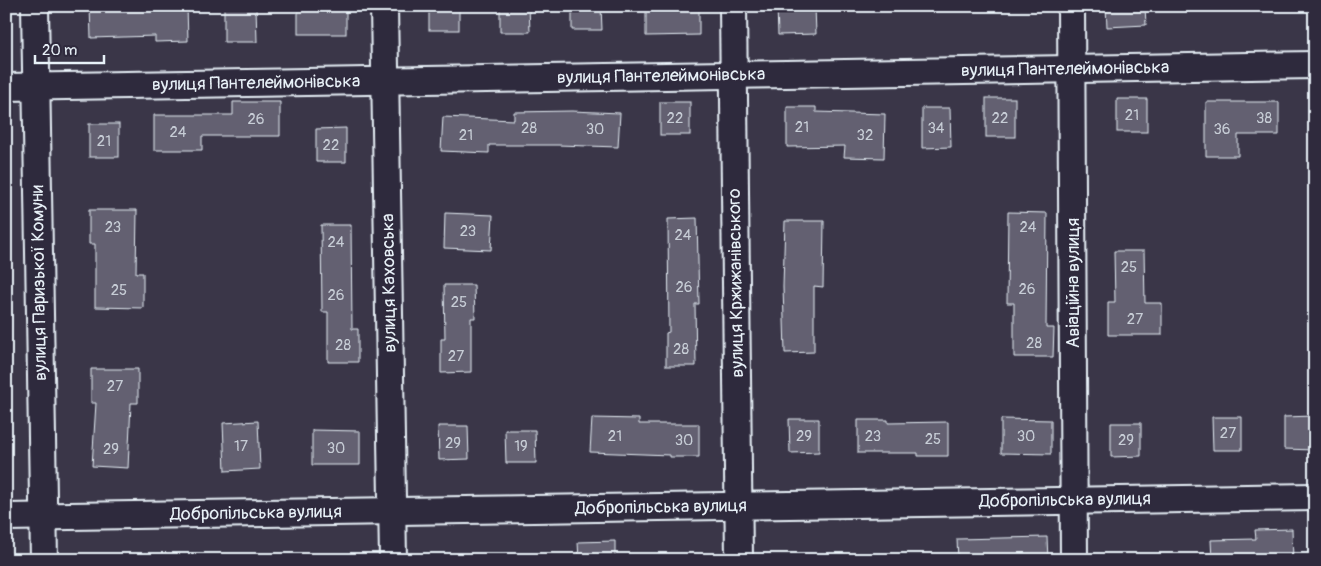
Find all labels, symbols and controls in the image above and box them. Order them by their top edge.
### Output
scale bar [35,32,104,64]
text: 20 m [42,41,77,60]
street label: вулиця Пантелеймонівська [961,56,1169,82]
street label: вулиця Пантелеймонівська [557,63,765,89]
street label: вулиця Пантелеймонівська [152,70,360,96]
house number: 21 [1125,106,1139,125]
house number: 22 [667,109,683,128]
house number: 22 [992,109,1008,128]
house number: 38 [1256,109,1272,128]
house number: 26 [247,110,265,129]
house number: 21 [795,118,809,137]
house number: 28 [521,119,537,138]
house number: 34 [927,119,945,138]
house number: 30 [586,120,604,139]
house number: 36 [1213,120,1231,139]
house number: 24 [169,123,187,142]
house number: 21 [459,126,473,145]
house number: 32 [857,126,873,145]
house number: 21 [97,132,111,151]
house number: 22 [323,136,339,155]
street label: вулиця Паризької Комуни [26,185,52,381]
street label: вулиця Кржижанівського [723,188,749,378]
street label: вулиця Каховська [376,213,402,353]
house number: 23 [105,218,121,237]
house number: 24 [1019,218,1037,237]
street label: Авіаційна вулиця [1062,218,1085,348]
house number: 23 [460,222,476,241]
house number: 24 [674,226,692,245]
house number: 24 [327,233,345,252]
house number: 25 [1121,258,1137,277]
house number: 26 [675,278,693,297]
house number: 26 [1018,280,1036,299]
house number: 25 [111,281,127,300]
house number: 26 [327,286,345,305]
house number: 25 [451,293,467,312]
house number: 27 [1127,310,1143,329]
house number: 28 [1026,334,1042,353]
house number: 28 [335,336,351,355]
house number: 28 [673,340,689,359]
house number: 27 [448,347,464,366]
house number: 27 [107,377,123,396]
house number: 27 [1220,424,1236,443]
house number: 21 [608,427,622,446]
house number: 29 [796,427,812,446]
house number: 23 [865,427,881,446]
house number: 30 [1017,427,1035,446]
house number: 25 [925,430,941,449]
house number: 30 [675,431,693,450]
house number: 29 [1118,431,1134,450]
house number: 29 [445,434,461,453]
house number: 17 [234,437,248,456]
house number: 19 [514,437,528,456]
house number: 30 [327,439,345,458]
house number: 29 [103,440,119,459]
street label: Добропільська вулиця [978,487,1151,513]
street label: Добропільська вулиця [574,494,747,520]
street label: Добропільська вулиця [169,500,342,526]

